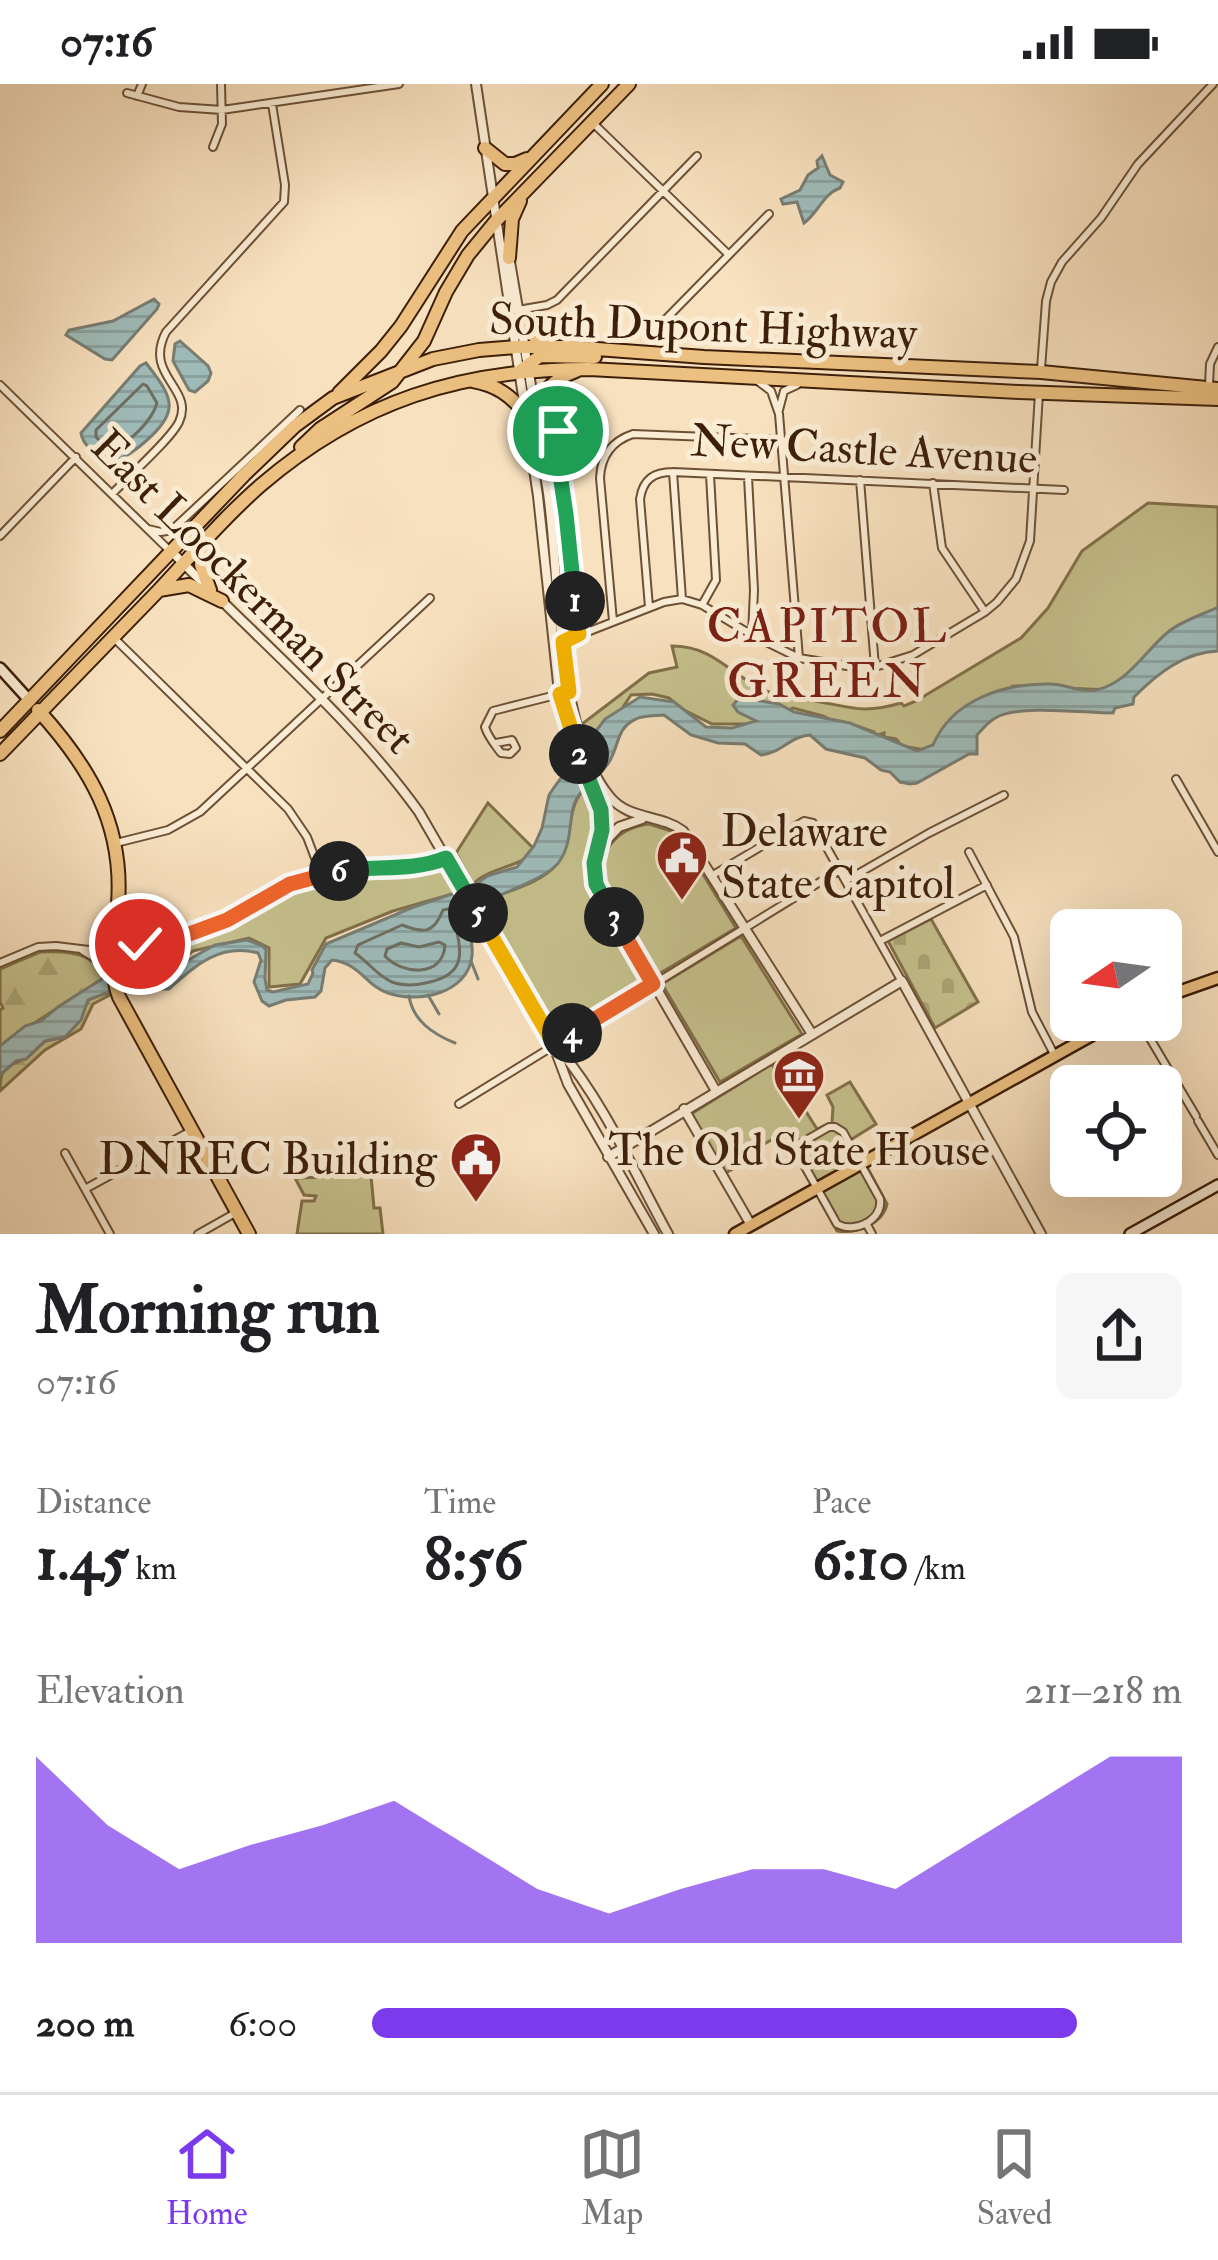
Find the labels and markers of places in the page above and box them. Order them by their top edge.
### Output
pin [507,380,609,482]
pin: 1 [545,571,605,631]
pin: 2 [549,724,609,784]
place label: Delaware State Capitol [721,804,955,912]
public building icon: Delaware State Capitol [654,828,710,902]
pin: 6 [309,841,369,901]
pin: 5 [448,883,508,943]
pin: 3 [584,887,644,947]
pin [89,893,191,995]
pin: 4 [542,1003,602,1063]
museum icon: The Old State House [771,1047,827,1121]
place label: The Old State House [608,1123,990,1179]
public building icon: DNREC Building [448,1130,504,1204]
place label: DNREC Building [98,1132,438,1188]

